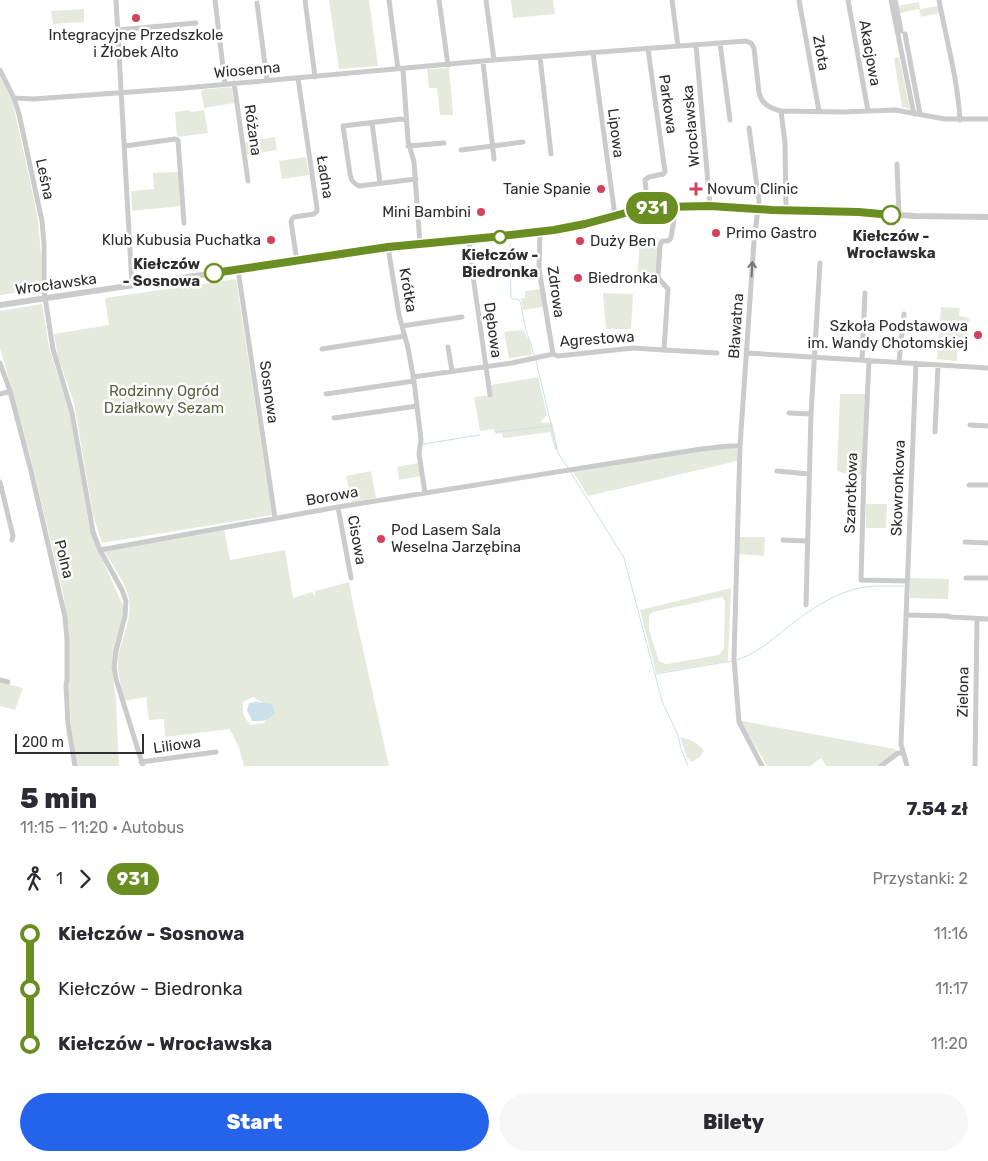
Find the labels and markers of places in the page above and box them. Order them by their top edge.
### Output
marker: Integracyjne Przedszkole i Żłobek Alto [130,12,142,24]
place label: Integracyjne Przedszkole i Żłobek Alto [49,26,223,61]
place label: Tanie Spanie [503,180,591,198]
place label: Novum Clinic [707,180,798,198]
marker: Novum Clinic [689,182,703,196]
marker: Tanie Spanie [595,183,607,195]
place label: Mini Bambini [382,203,471,221]
marker: Kiełczów - Wrocławska [881,205,901,225]
marker: Mini Bambini [475,206,487,218]
place label: Primo Gastro [726,224,817,242]
marker: Primo Gastro [710,227,722,239]
place label: Kiełczów - Wrocławska [846,227,936,262]
marker: Kiełczów - Biedronka [493,230,507,244]
place label: Klub Kubusia Puchatka [102,231,261,249]
place label: Duży Ben [590,232,656,250]
marker: Klub Kubusia Puchatka [265,234,277,246]
marker: Duży Ben [574,235,586,247]
place label: Kiełczów - Biedronka [462,246,538,281]
place label: Kiełczów - Sosnowa [123,255,200,290]
marker: Kiełczów - Sosnowa [204,263,224,283]
place label: Biedronka [588,269,658,287]
marker: Biedronka [572,272,584,284]
place label: Szkoła Podstawowa im. Wandy Chotomskiej [808,317,968,352]
marker: Szkoła Podstawowa im. Wandy Chotomskiej [972,329,984,341]
place label: Pod Lasem Sala Weselna Jarzębina [391,521,521,556]
marker: Pod Lasem Sala Weselna Jarzębina [375,533,387,545]

